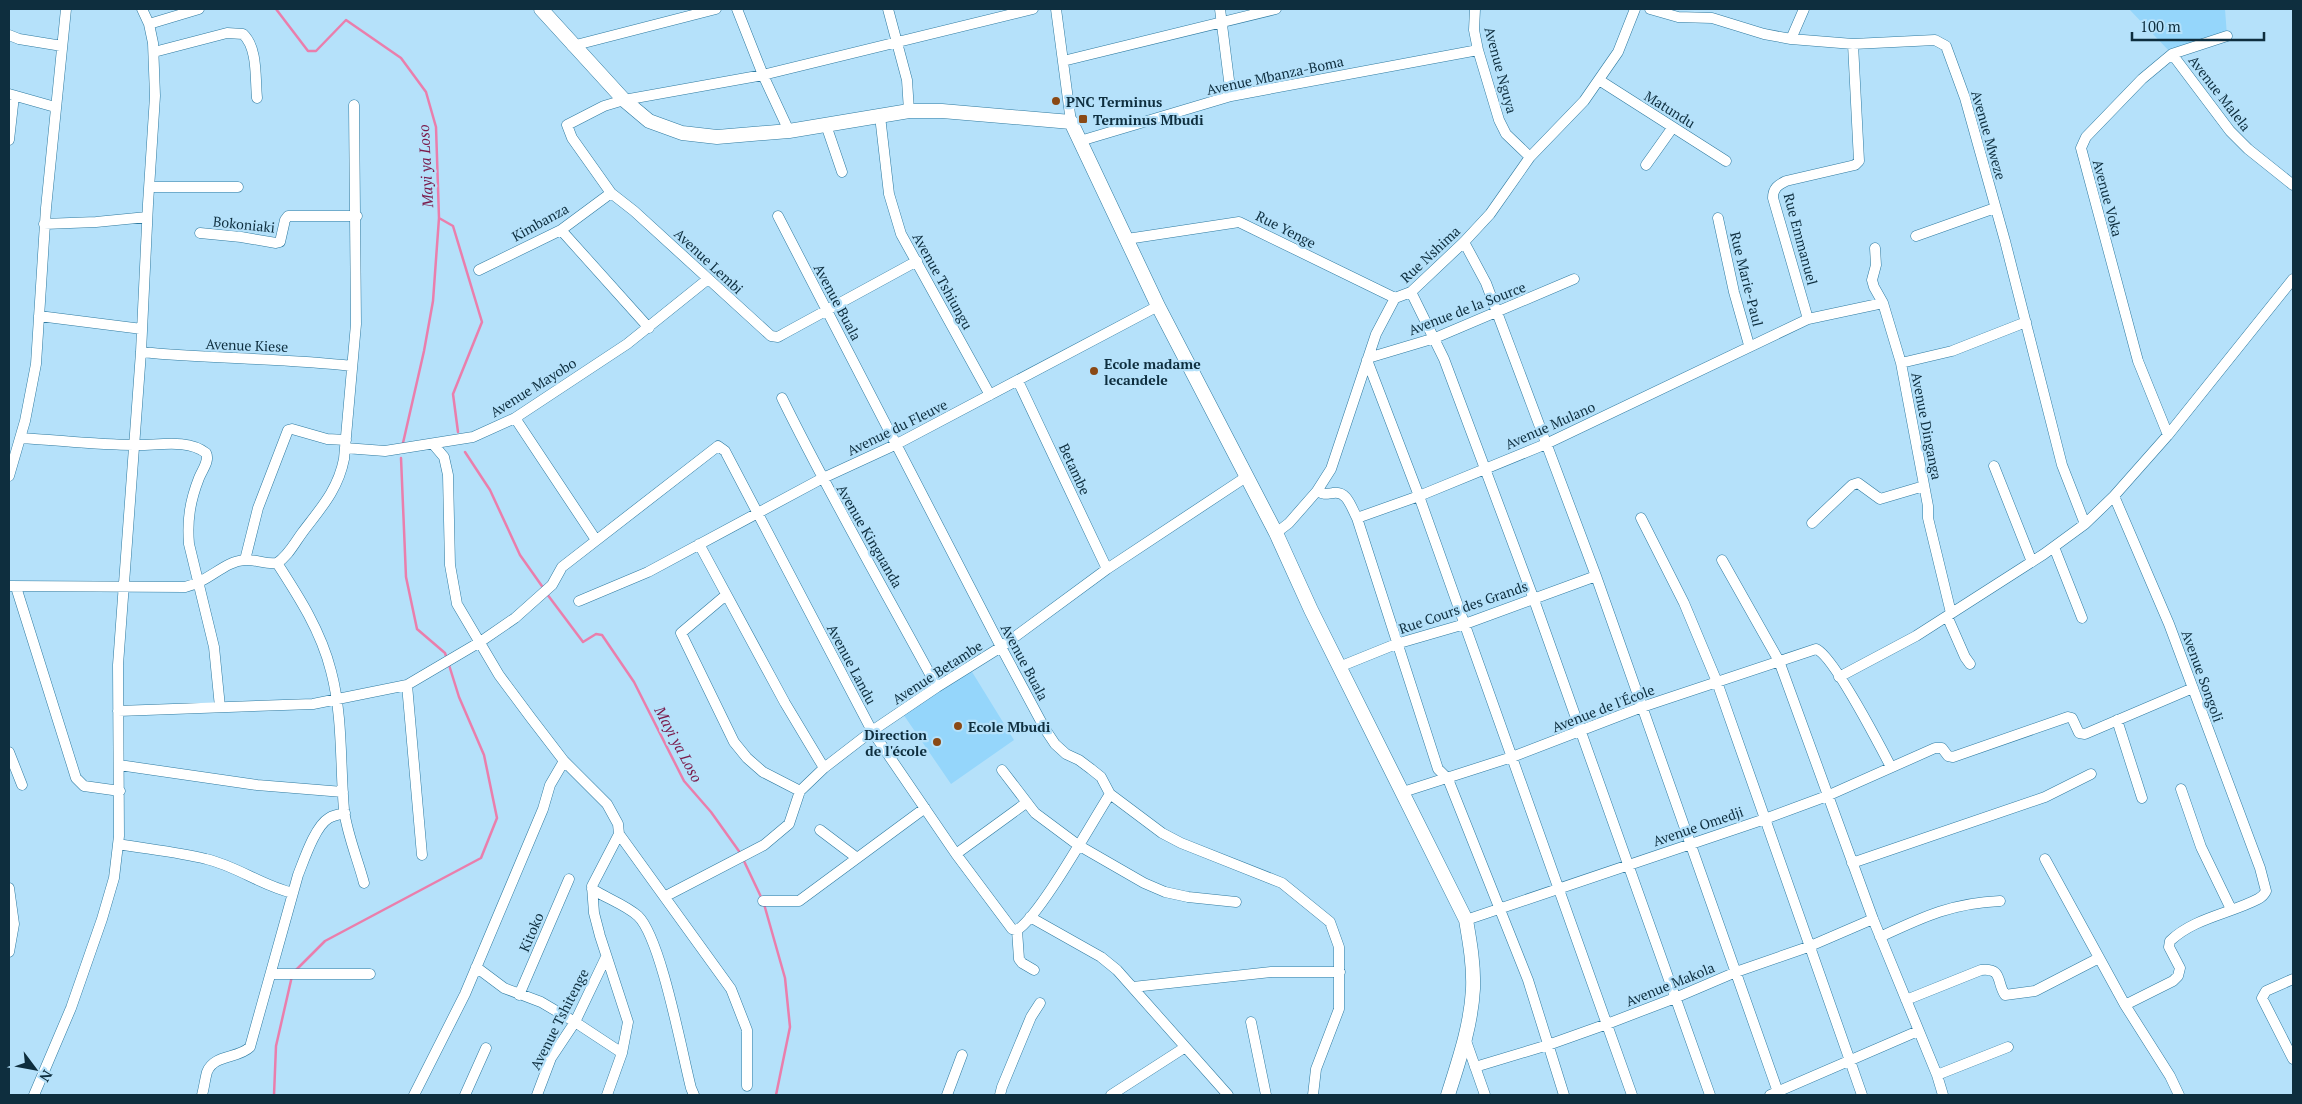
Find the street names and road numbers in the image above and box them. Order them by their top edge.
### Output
street label: Avenue Nguya [1480,25,1522,115]
street label: Avenue Mbanza-Boma [1205,51,1345,99]
street label: Avenue Malela [2185,51,2255,135]
street label: Matundu [1641,86,1699,132]
street label: Avenue Mweze [1967,88,2011,182]
street label: Avenue Voka [2089,157,2127,239]
street label: Rue Emmanuel [1780,191,1822,287]
street label: Kimbanza [508,199,572,245]
street label: Rue Yenge [1253,206,1319,252]
street label: Bokoniaki [212,211,276,237]
street label: Rue Nshima [1396,221,1464,287]
street label: Avenue Lembi [670,224,748,298]
street label: Avenue Tshiungu [909,229,977,333]
street label: Rue Marie-Paul [1726,230,1768,328]
street label: Avenue Buala [810,260,866,344]
street label: Avenue de la Source [1406,277,1528,339]
street label: Avenue Kiese [205,334,289,356]
street label: Avenue Mayobo [486,353,580,421]
street label: Avenue Dinganga [1907,371,1947,481]
street label: Avenue du Fleuve [844,395,950,459]
street label: Avenue Mulano [1502,397,1598,453]
street label: Betambe [1055,440,1095,498]
street label: Avenue Kinguanda [833,481,907,591]
street label: Rue Cours des Grands [1396,576,1530,638]
street label: Avenue Buala [997,620,1053,704]
street label: Avenue Landu [823,621,881,707]
street label: Avenue Songoli [2178,627,2228,725]
street label: Avenue Betambe [888,636,986,708]
street label: Avenue de l'École [1549,680,1657,736]
street label: Avenue Omedji [1650,802,1746,850]
street label: Kitoko [514,909,548,955]
street label: Avenue Makola [1623,957,1717,1011]
street label: Avenue Tshitenge [525,965,593,1073]

